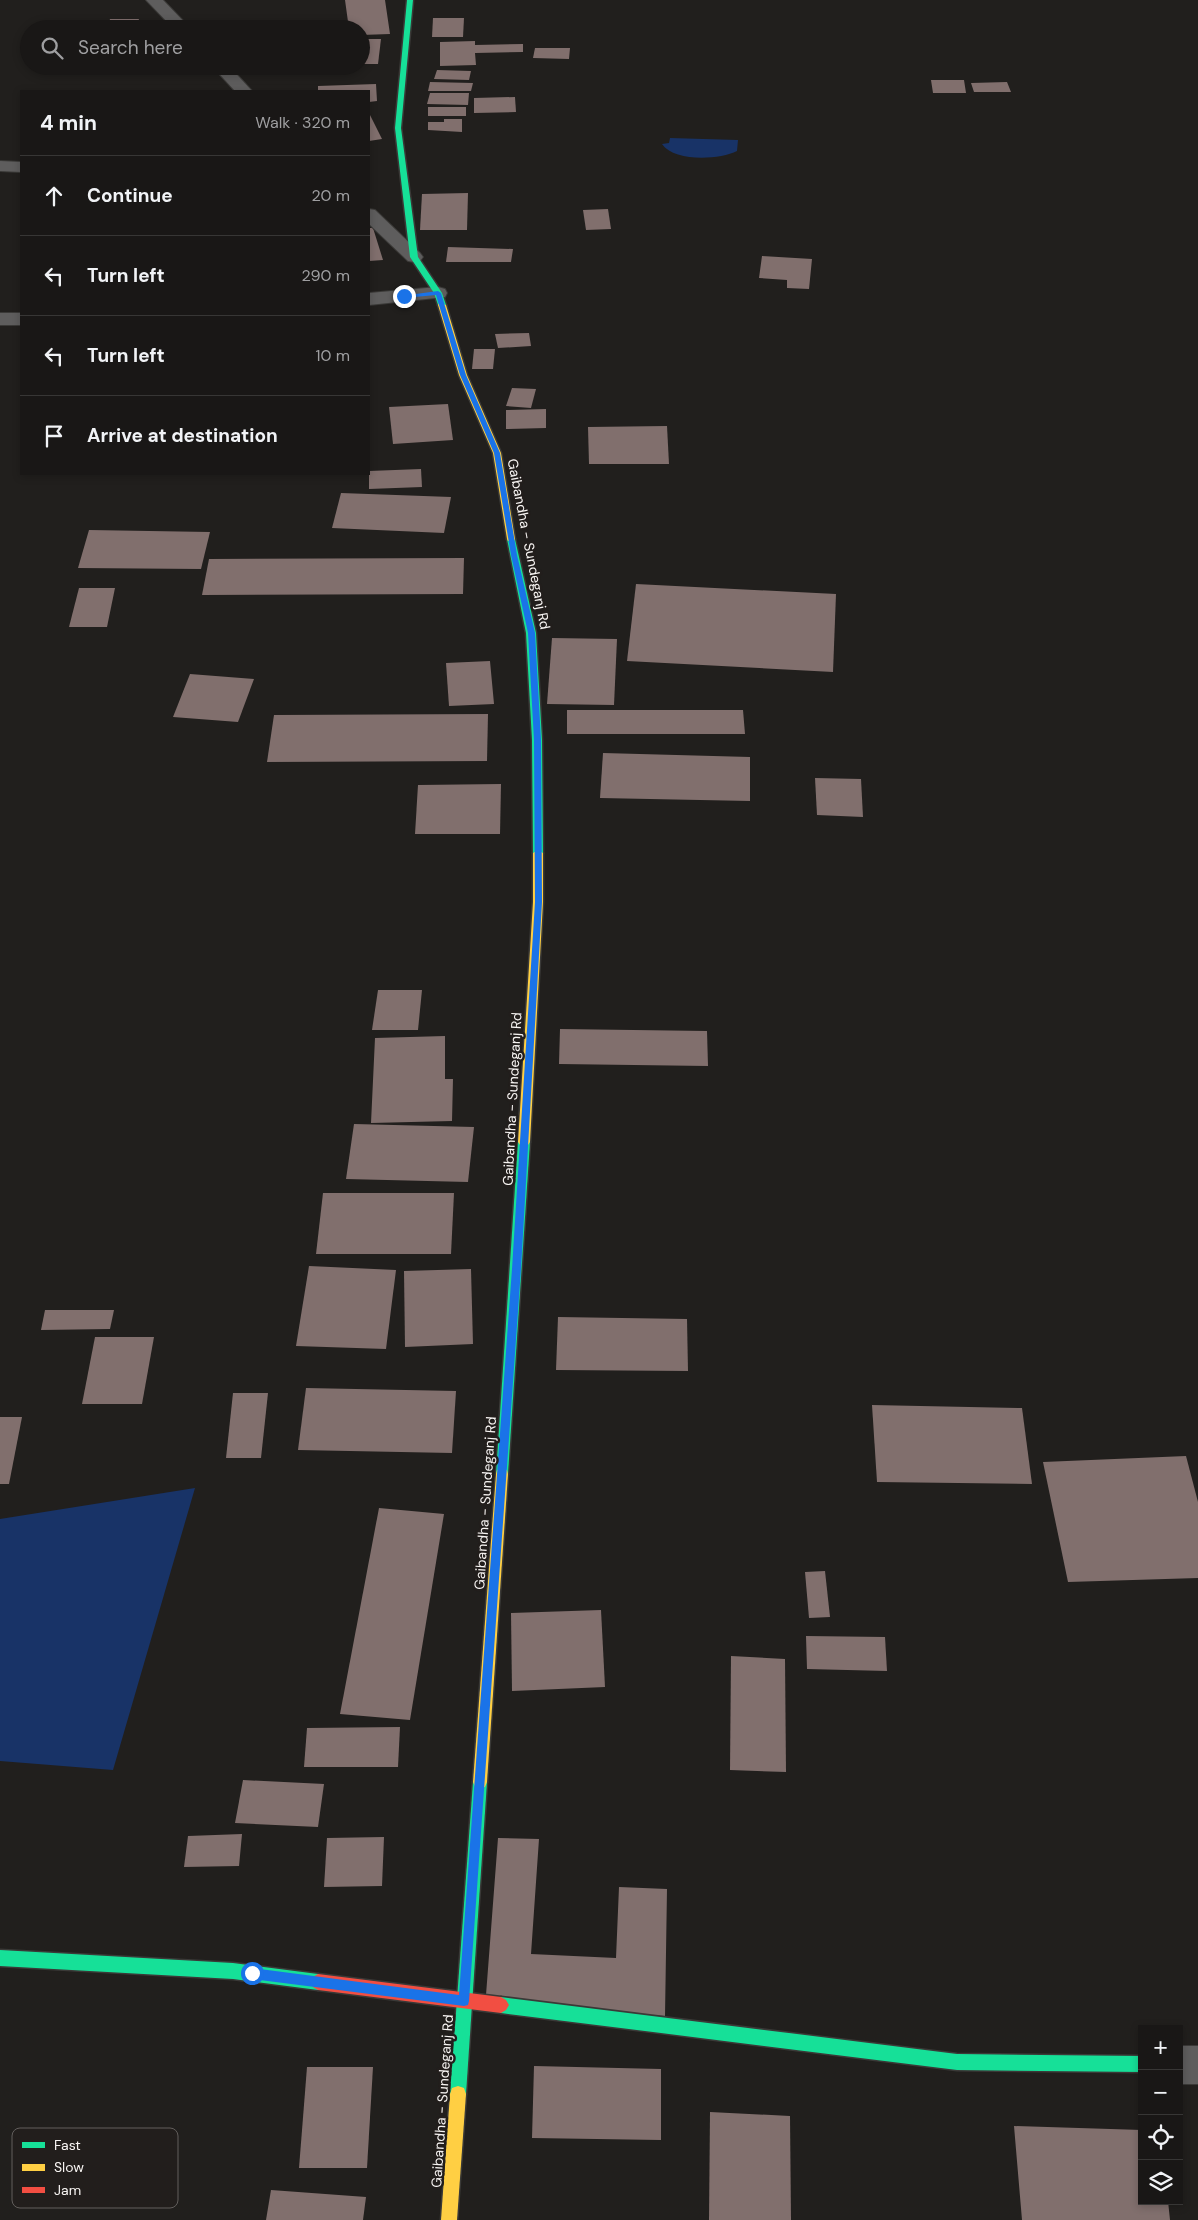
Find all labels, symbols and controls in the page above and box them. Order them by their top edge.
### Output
search box [20,20,370,75]
icon: search [38,34,66,62]
text: Search here [78,35,183,60]
text: 4 min [40,109,97,137]
text: Walk · 320 m [255,112,350,133]
icon: ahead [40,182,68,210]
text: Continue [87,183,173,208]
text: 20 m [311,185,350,206]
icon: left [40,262,68,290]
text: Turn left [87,263,165,288]
text: 290 m [301,265,350,286]
route end [393,285,416,308]
icon: left [40,342,68,370]
text: Turn left [87,343,165,368]
text: 10 m [316,345,350,366]
icon: arrive [40,422,68,450]
text: Arrive at destination [87,423,278,448]
street label: Gaibandha - Sundeganj Rd [504,457,554,631]
street label: Gaibandha - Sundeganj Rd [498,1012,526,1186]
street label: Gaibandha - Sundeganj Rd [470,1416,500,1590]
route start [241,1962,264,1985]
street label: Gaibandha - Sundeganj Rd [427,2014,457,2188]
map controls [1138,2025,1183,2205]
button: + [1138,2025,1183,2070]
button: − [1138,2070,1183,2115]
button: locate [1138,2115,1183,2160]
legend [12,2128,178,2208]
text: Fast [54,2136,81,2154]
text: Slow [54,2158,84,2176]
button: layers [1138,2160,1183,2205]
text: Jam [54,2181,81,2199]

